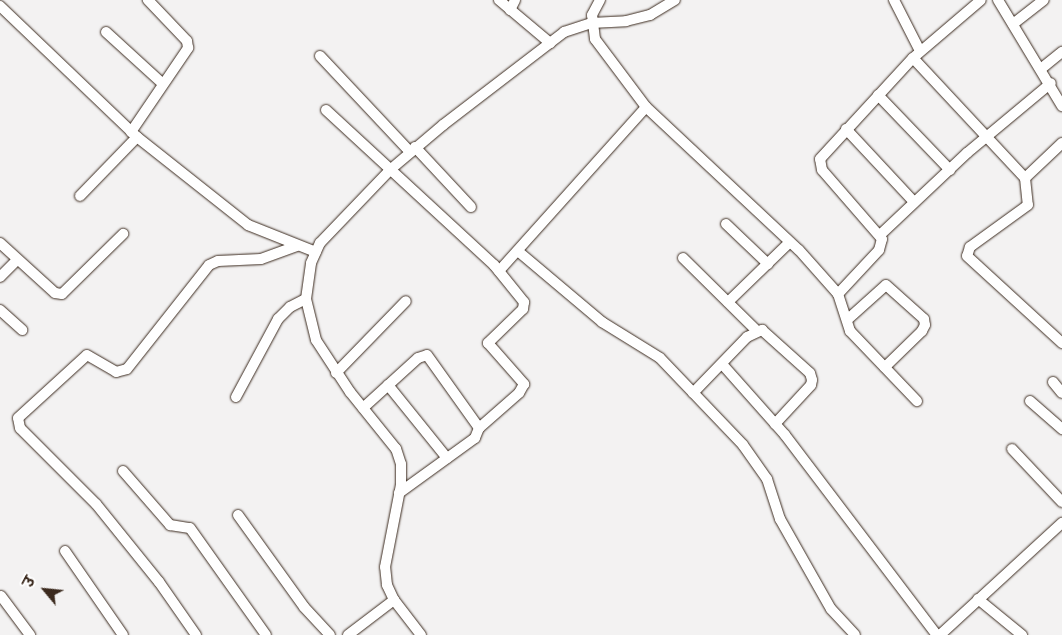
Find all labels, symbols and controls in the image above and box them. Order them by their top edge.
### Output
north arrow [20,565,70,615]
text: उ [22,575,41,591]

